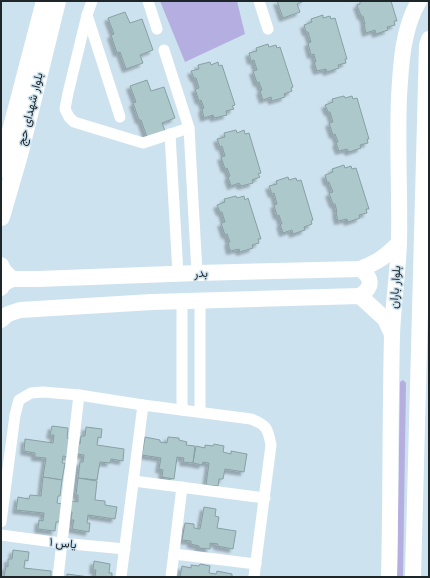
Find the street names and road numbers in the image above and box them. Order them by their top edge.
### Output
street label: بلوار شهدای حج [14,71,48,147]
street label: بلوار باران [387,265,404,309]
street label: بدر [193,266,208,281]
street label: یاس ۱ [49,535,78,552]

